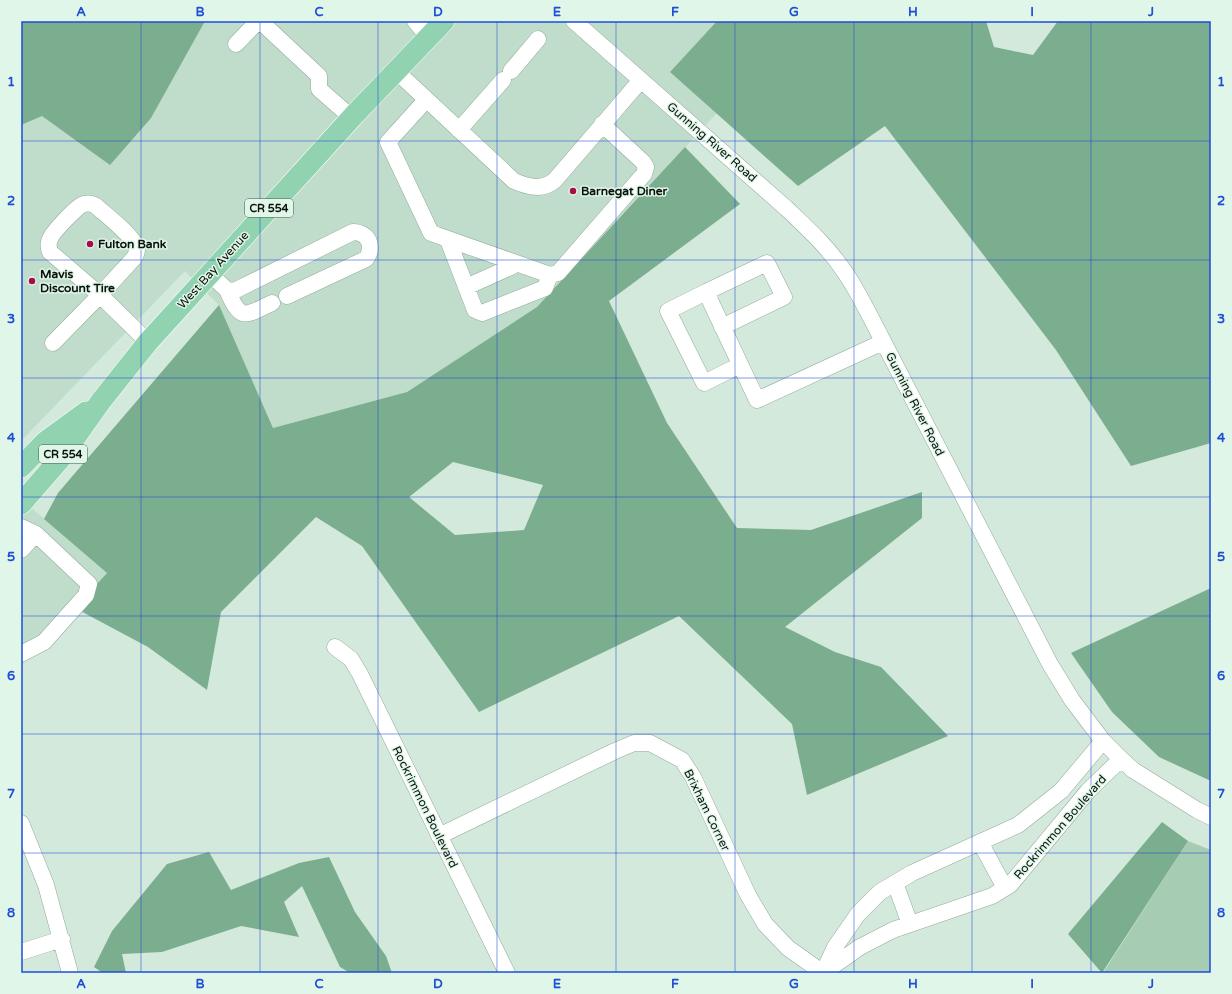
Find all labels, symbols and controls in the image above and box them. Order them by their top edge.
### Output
text: A [76,4,86,20]
text: B [195,4,205,20]
text: C [314,4,324,20]
text: D [433,4,443,20]
text: E [553,4,561,20]
text: F [671,4,679,20]
text: G [789,4,799,20]
text: H [908,4,918,20]
text: I [1030,4,1034,20]
text: J [1147,4,1154,20]
text: 1 [7,74,15,90]
text: 1 [1217,74,1225,90]
street label: Gunning River Road [664,99,760,185]
place label: Barnegat Diner [581,184,668,199]
marker: Barnegat Diner [568,186,578,196]
text: 2 [7,193,15,209]
text: 2 [1217,193,1225,209]
road number: CR 554 [245,199,293,217]
street label: West Bay Avenue [175,228,252,312]
place label: Fulton Bank [98,237,167,251]
marker: Fulton Bank [85,239,95,249]
place label: Mavis Discount Tire [40,267,115,295]
marker: Mavis Discount Tire [27,276,37,286]
text: 3 [7,311,15,327]
text: 3 [1217,311,1225,327]
street label: Gunning River Road [883,350,947,458]
text: 4 [7,430,16,446]
text: 4 [1217,430,1226,446]
road number: CR 554 [39,445,87,463]
text: 5 [7,549,15,565]
text: 5 [1217,549,1225,565]
text: 6 [7,668,15,684]
text: 6 [1217,668,1225,684]
street label: Rockrimmon Boulevard [389,744,461,870]
street label: Brixham Corner [681,767,733,854]
street label: Rockrimmon Boulevard [1011,772,1109,882]
text: 7 [7,786,15,802]
text: 7 [1217,786,1225,802]
text: 8 [7,905,15,921]
text: 8 [1217,905,1225,921]
text: A [76,976,86,992]
text: B [195,976,205,992]
text: C [314,976,324,992]
text: D [433,976,443,992]
text: E [553,976,561,992]
text: F [671,976,679,992]
text: G [789,976,799,992]
text: H [908,976,918,992]
text: I [1030,976,1034,992]
text: J [1147,976,1154,992]

